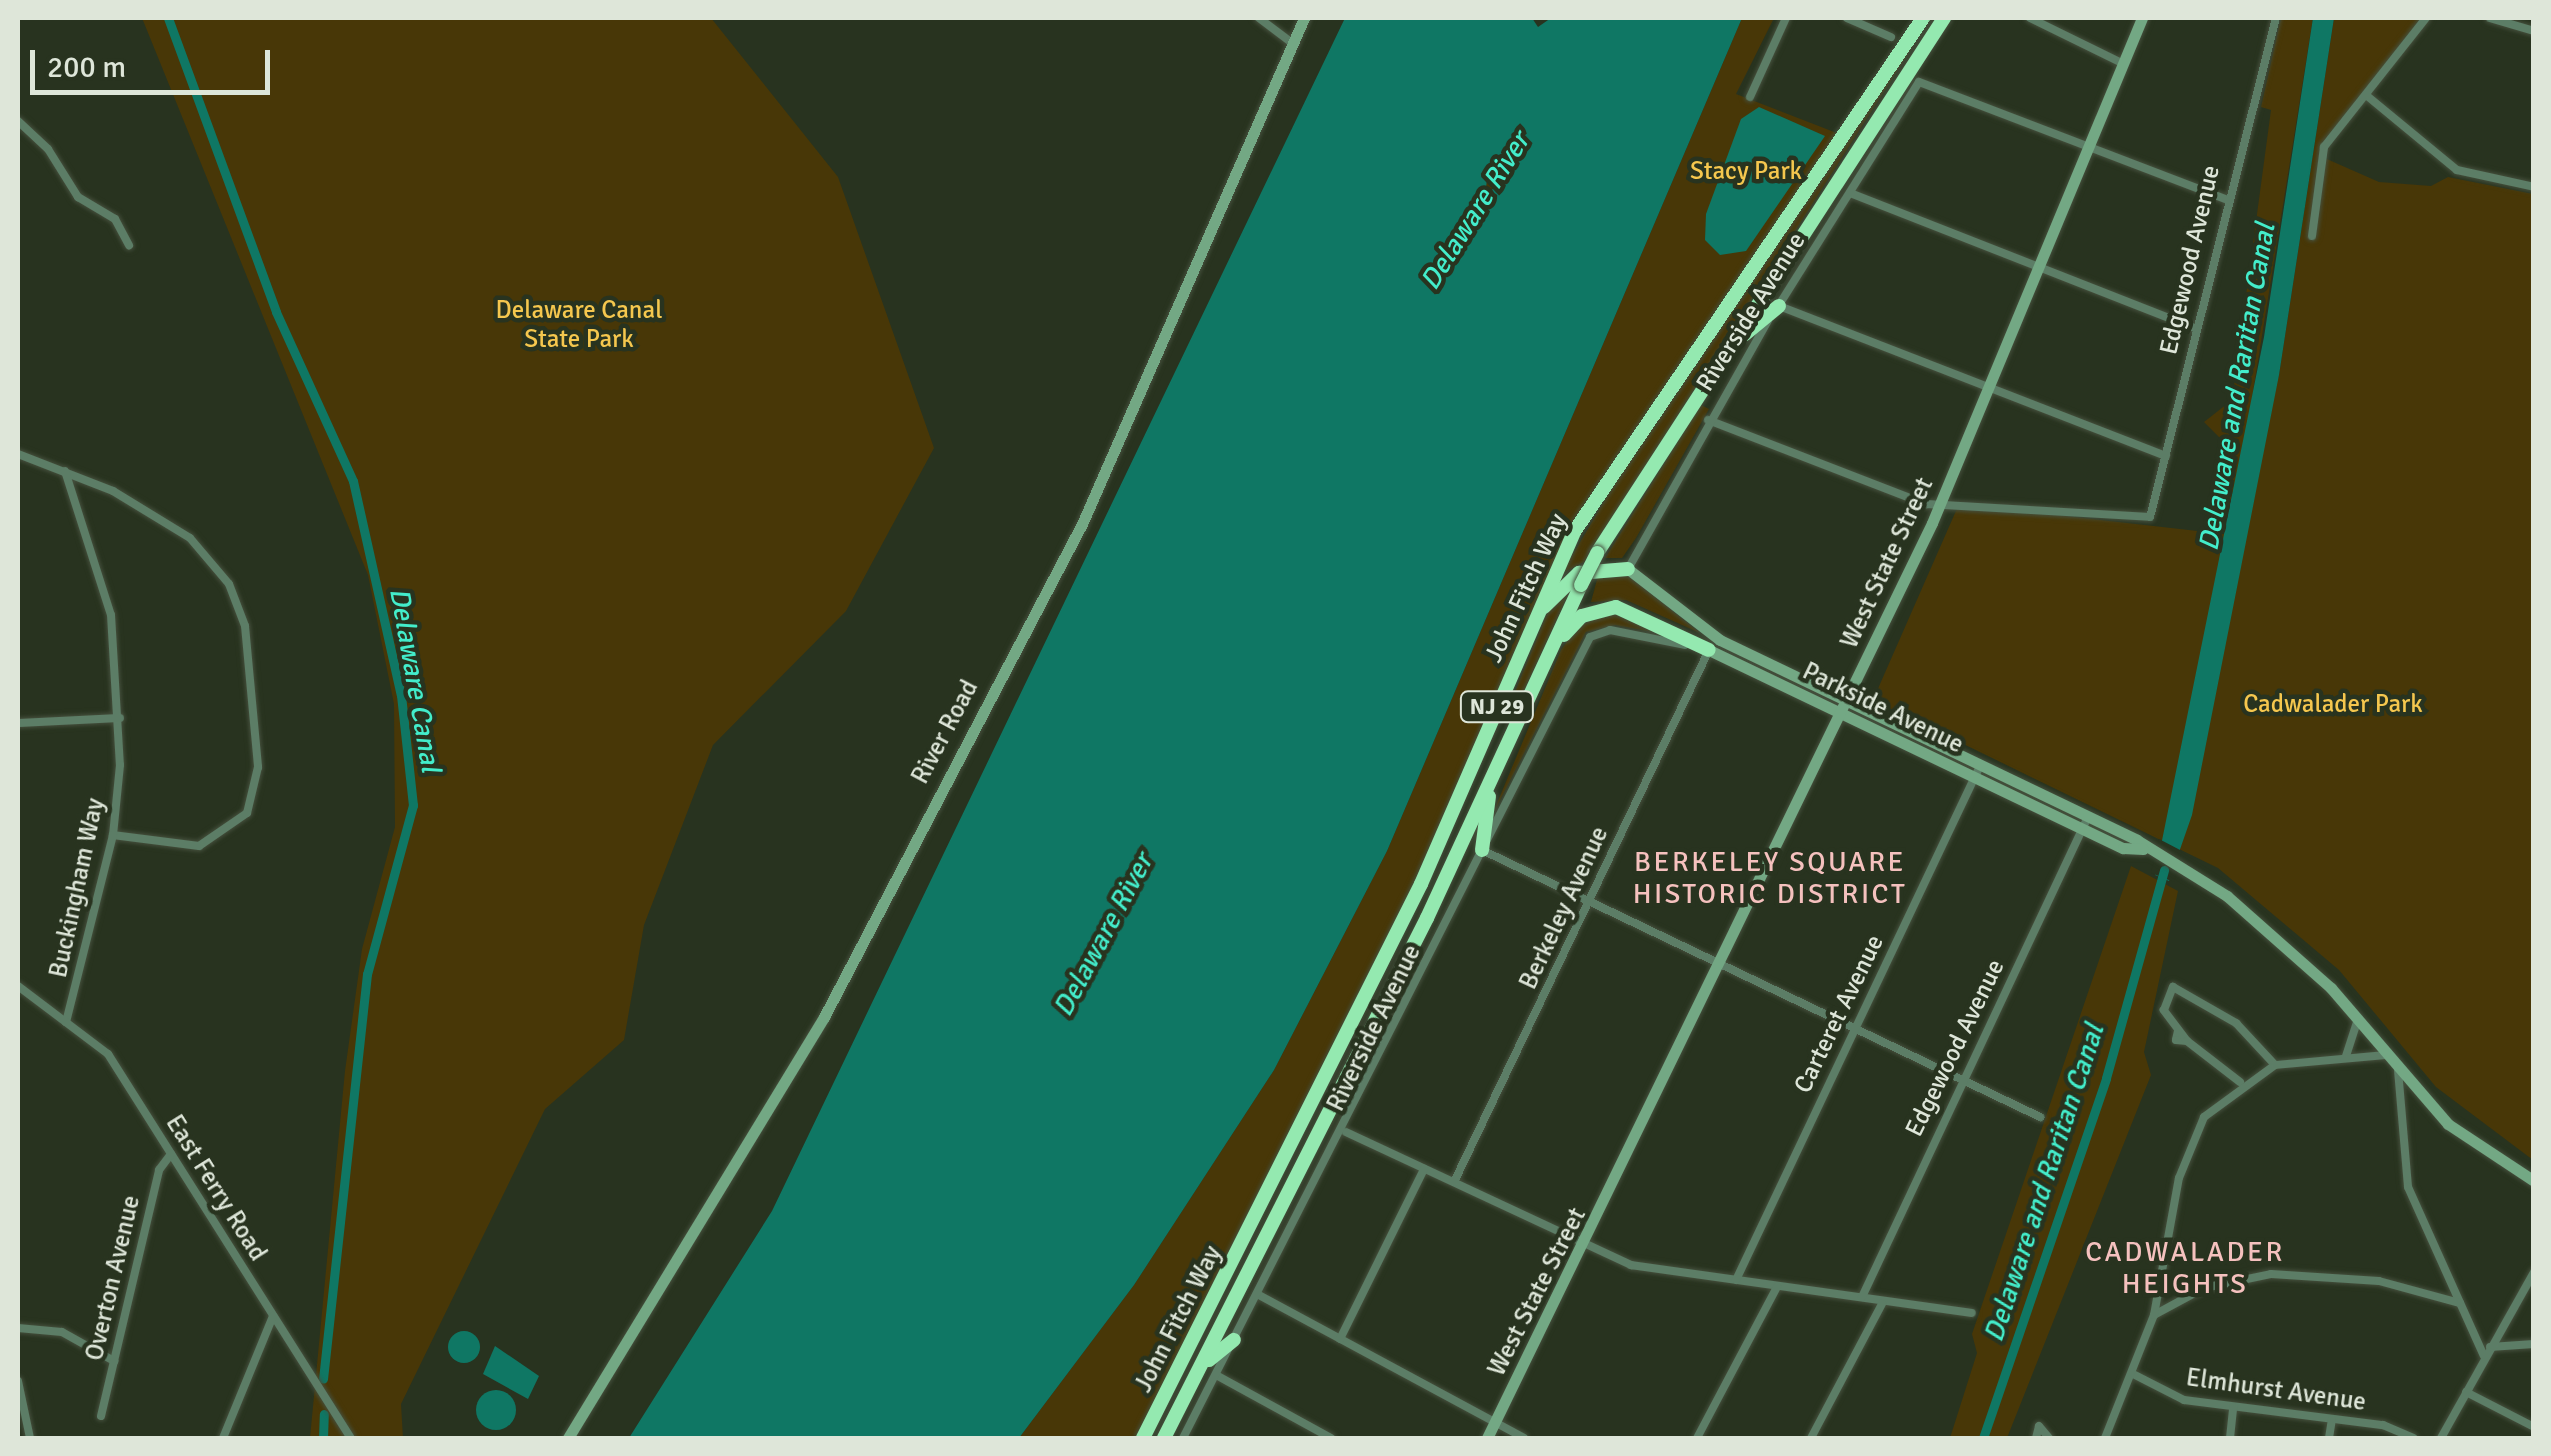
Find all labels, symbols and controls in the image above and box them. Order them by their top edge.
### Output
scale bar [35,30,275,92]
text: 200 m [47,49,126,86]
water label: Delaware River [1413,126,1537,296]
park label: Stacy Park [1690,156,1802,186]
street label: Edgewood Avenue [2154,162,2226,358]
water label: Delaware and Raritan Canal [2192,221,2282,553]
street label: Riverside Avenue [1690,227,1812,397]
park label: Delaware Canal State Park [496,296,662,355]
street label: West State Street [1834,473,1940,653]
street label: John Fitch Way [1478,509,1574,667]
water label: Delaware Canal [382,585,448,775]
street label: Parkside Avenue [1798,656,1968,760]
street label: River Road [905,675,985,789]
park label: Cadwalader Park [2243,689,2423,719]
road number: NJ 29 [1460,690,1534,724]
street label: Buckingham Way [43,796,111,980]
street label: Berkeley Avenue [1513,822,1615,994]
district label: BERKELEY SQUARE HISTORIC DISTRICT [1633,845,1907,911]
water label: Delaware River [1046,848,1160,1022]
street label: Carteret Avenue [1788,930,1890,1098]
street label: Riverside Avenue [1321,940,1427,1116]
street label: Edgewood Avenue [1899,955,2011,1141]
water label: Delaware and Raritan Canal [1977,1020,2111,1346]
street label: East Ferry Road [159,1109,273,1267]
street label: Overton Avenue [79,1192,147,1364]
street label: West State Street [1482,1203,1592,1381]
district label: CADWALADER HEIGHTS [2085,1235,2285,1301]
street label: John Fitch Way [1128,1241,1228,1397]
street label: Elmhurst Avenue [2184,1363,2368,1417]

